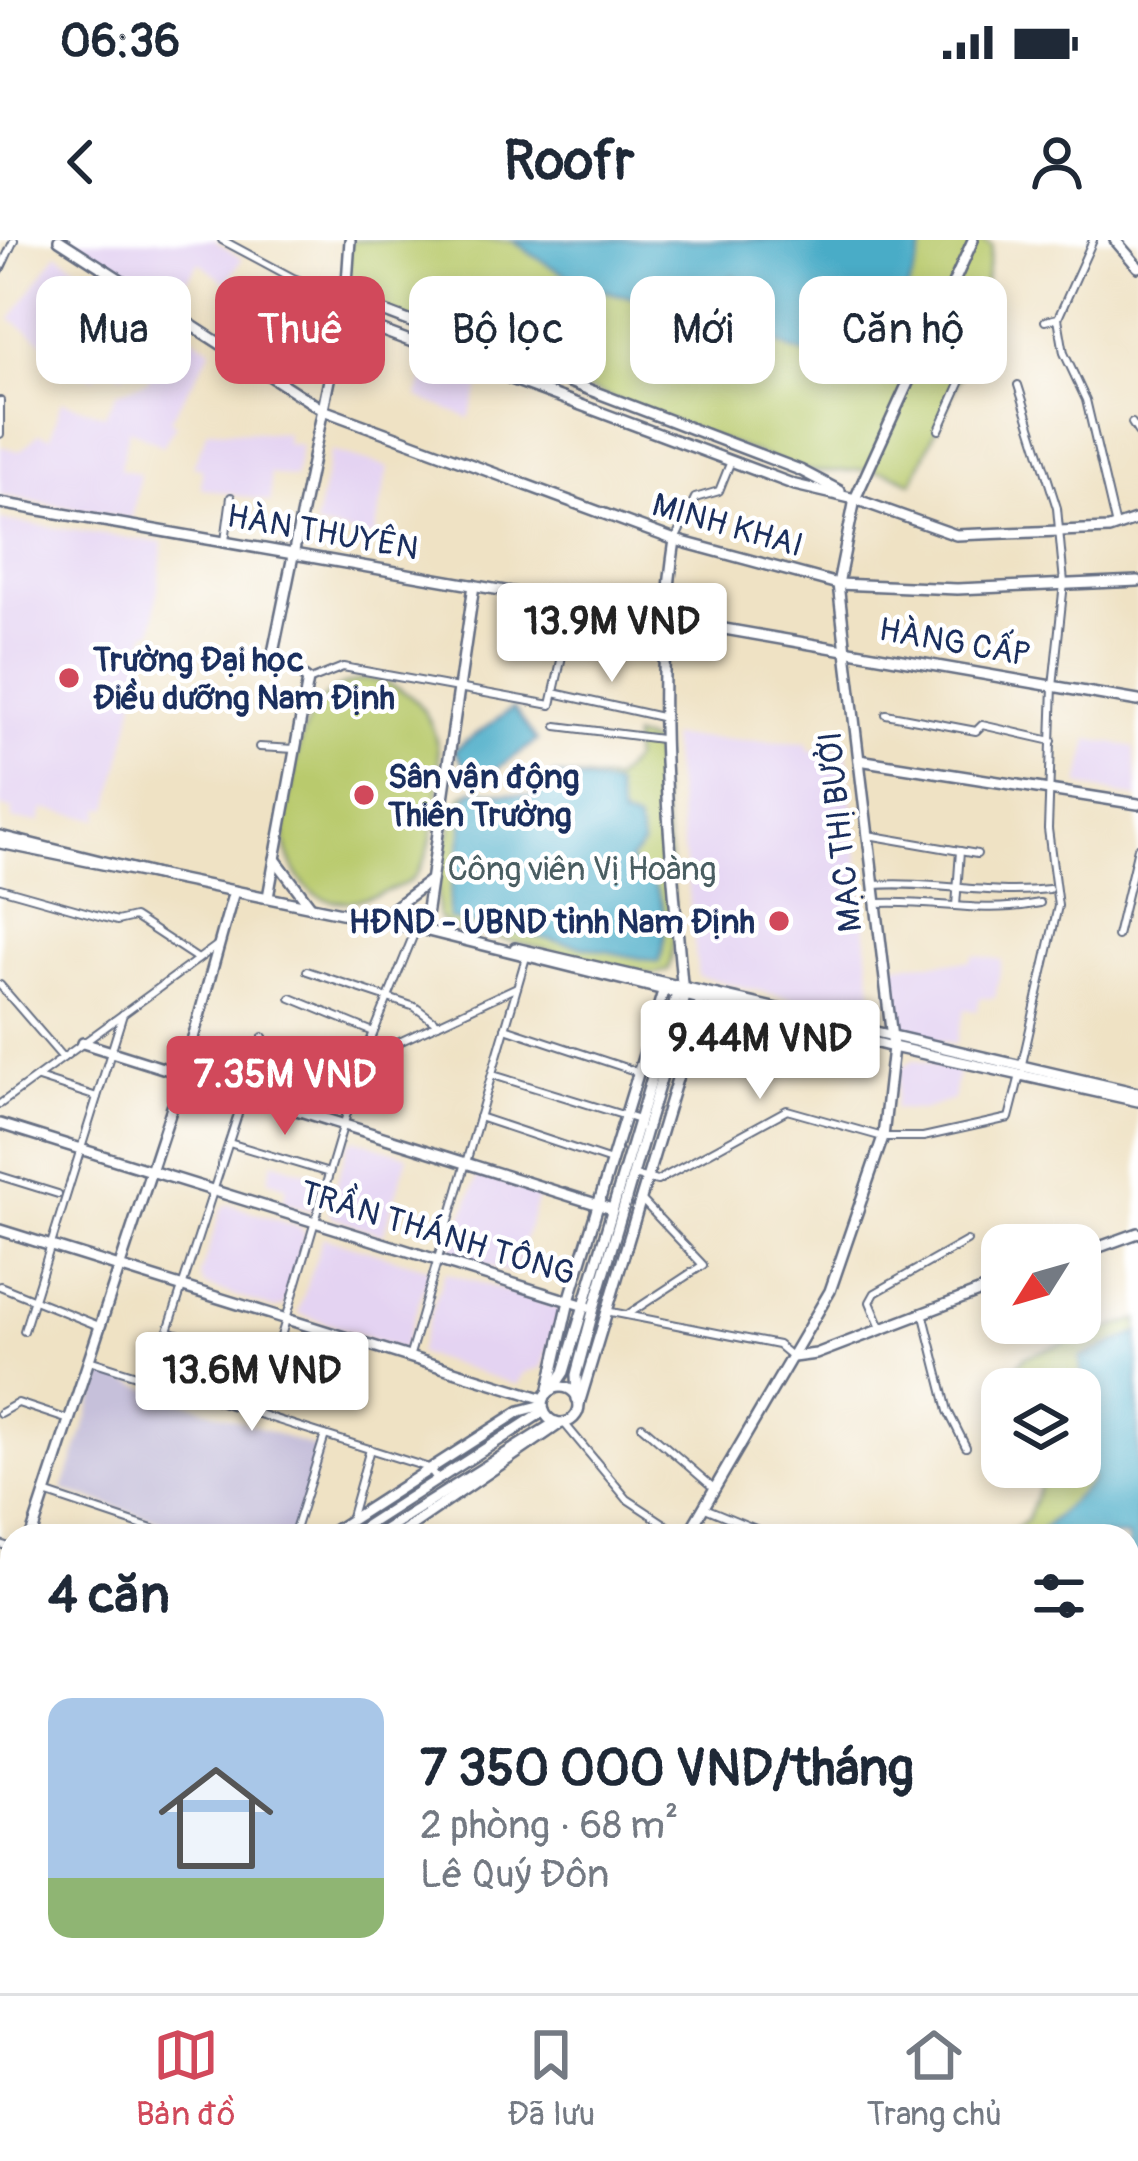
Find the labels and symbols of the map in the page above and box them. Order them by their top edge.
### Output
street label: MINH KHAI [647,484,808,567]
street label: HÀN THUYÊN [224,495,422,569]
pin: 13.9M VND [475,583,749,685]
street label: HÀNG CẤP [876,606,1034,676]
place label: Trường Đại học Điều dưỡng Nam Định [92,640,395,719]
marker: Trường Đại học Điều dưỡng Nam Định [56,665,82,691]
street label: MẠC THỊ BƯỞI [810,730,871,934]
place label: Sân vận động Thiên Trường [387,757,579,836]
marker: Sân vận động Thiên Trường [351,782,377,808]
park label: Công viên Vị Hoàng [448,849,716,890]
place label: HĐND - UBND tỉnh Nam Định [349,902,755,943]
marker: HĐND - UBND tỉnh Nam Định [766,908,792,934]
pin: 9.44M VND [623,1000,897,1102]
pin: 7.35M VND [148,1036,422,1138]
street label: TRẦN THÁNH TÔNG [295,1168,581,1295]
north arrow [981,1224,1101,1344]
pin: 13.6M VND [115,1332,389,1434]

